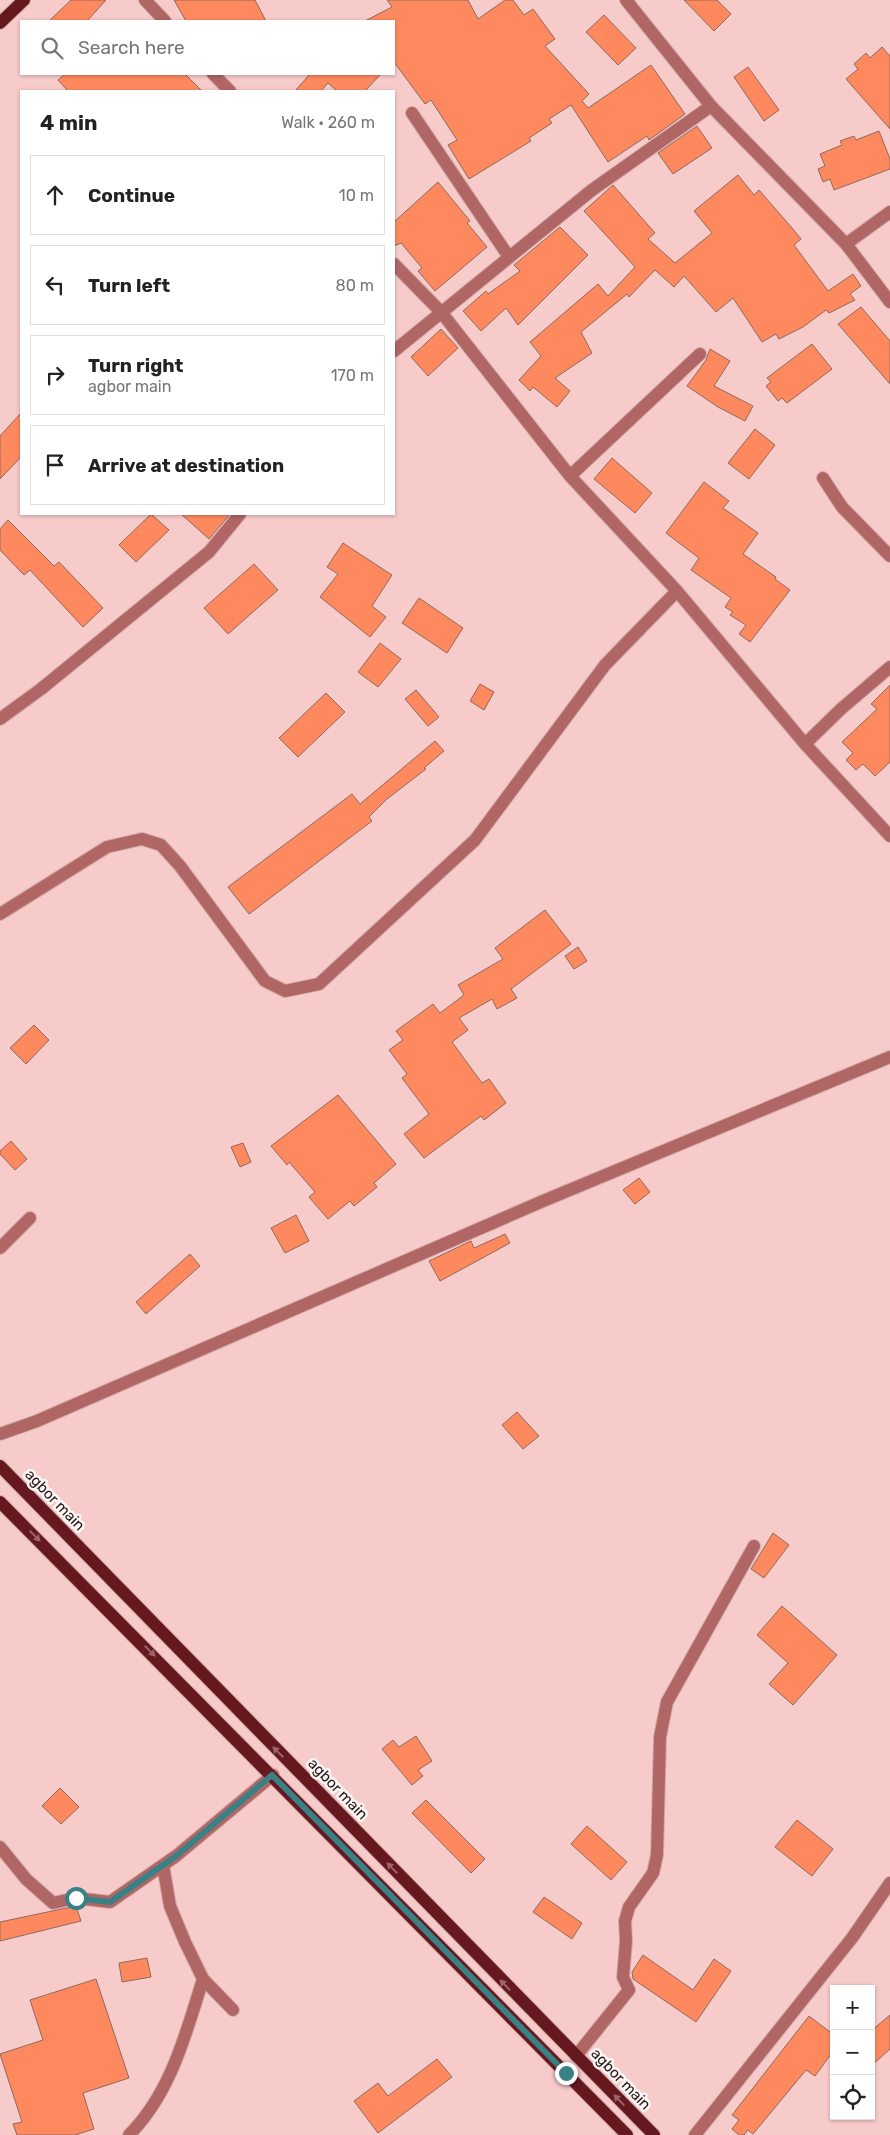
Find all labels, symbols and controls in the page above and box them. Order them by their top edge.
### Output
search box [20,20,395,75]
icon: search [38,34,66,62]
text: Search here [78,36,185,59]
text: 4 min [40,110,98,135]
text: Walk · 260 m [281,113,375,132]
icon: ahead [41,181,69,209]
text: Continue [88,184,175,207]
text: 10 m [339,186,374,205]
icon: left [41,271,69,299]
text: Turn left [88,274,170,297]
text: 80 m [336,276,374,295]
text: Turn right [88,354,183,377]
icon: right [41,361,69,389]
text: 170 m [331,366,374,385]
text: agbor main [88,377,171,396]
icon: arrive [41,451,69,479]
text: Arrive at destination [88,454,284,477]
street label: agbor main [21,1466,89,1534]
one-way arrow [28,1530,40,1542]
one-way arrow [144,1645,156,1657]
one-way arrow [273,1746,285,1758]
street label: agbor main [304,1755,372,1823]
one-way arrow [386,1862,398,1874]
route start [65,1887,88,1910]
one-way arrow [499,1979,511,1991]
map controls [830,1985,875,2120]
button: + [830,1985,875,2030]
button: − [830,2030,875,2075]
street label: agbor main [587,2045,655,2113]
route end [555,2062,578,2085]
button: locate [830,2075,875,2120]
one-way arrow [613,2095,625,2107]

